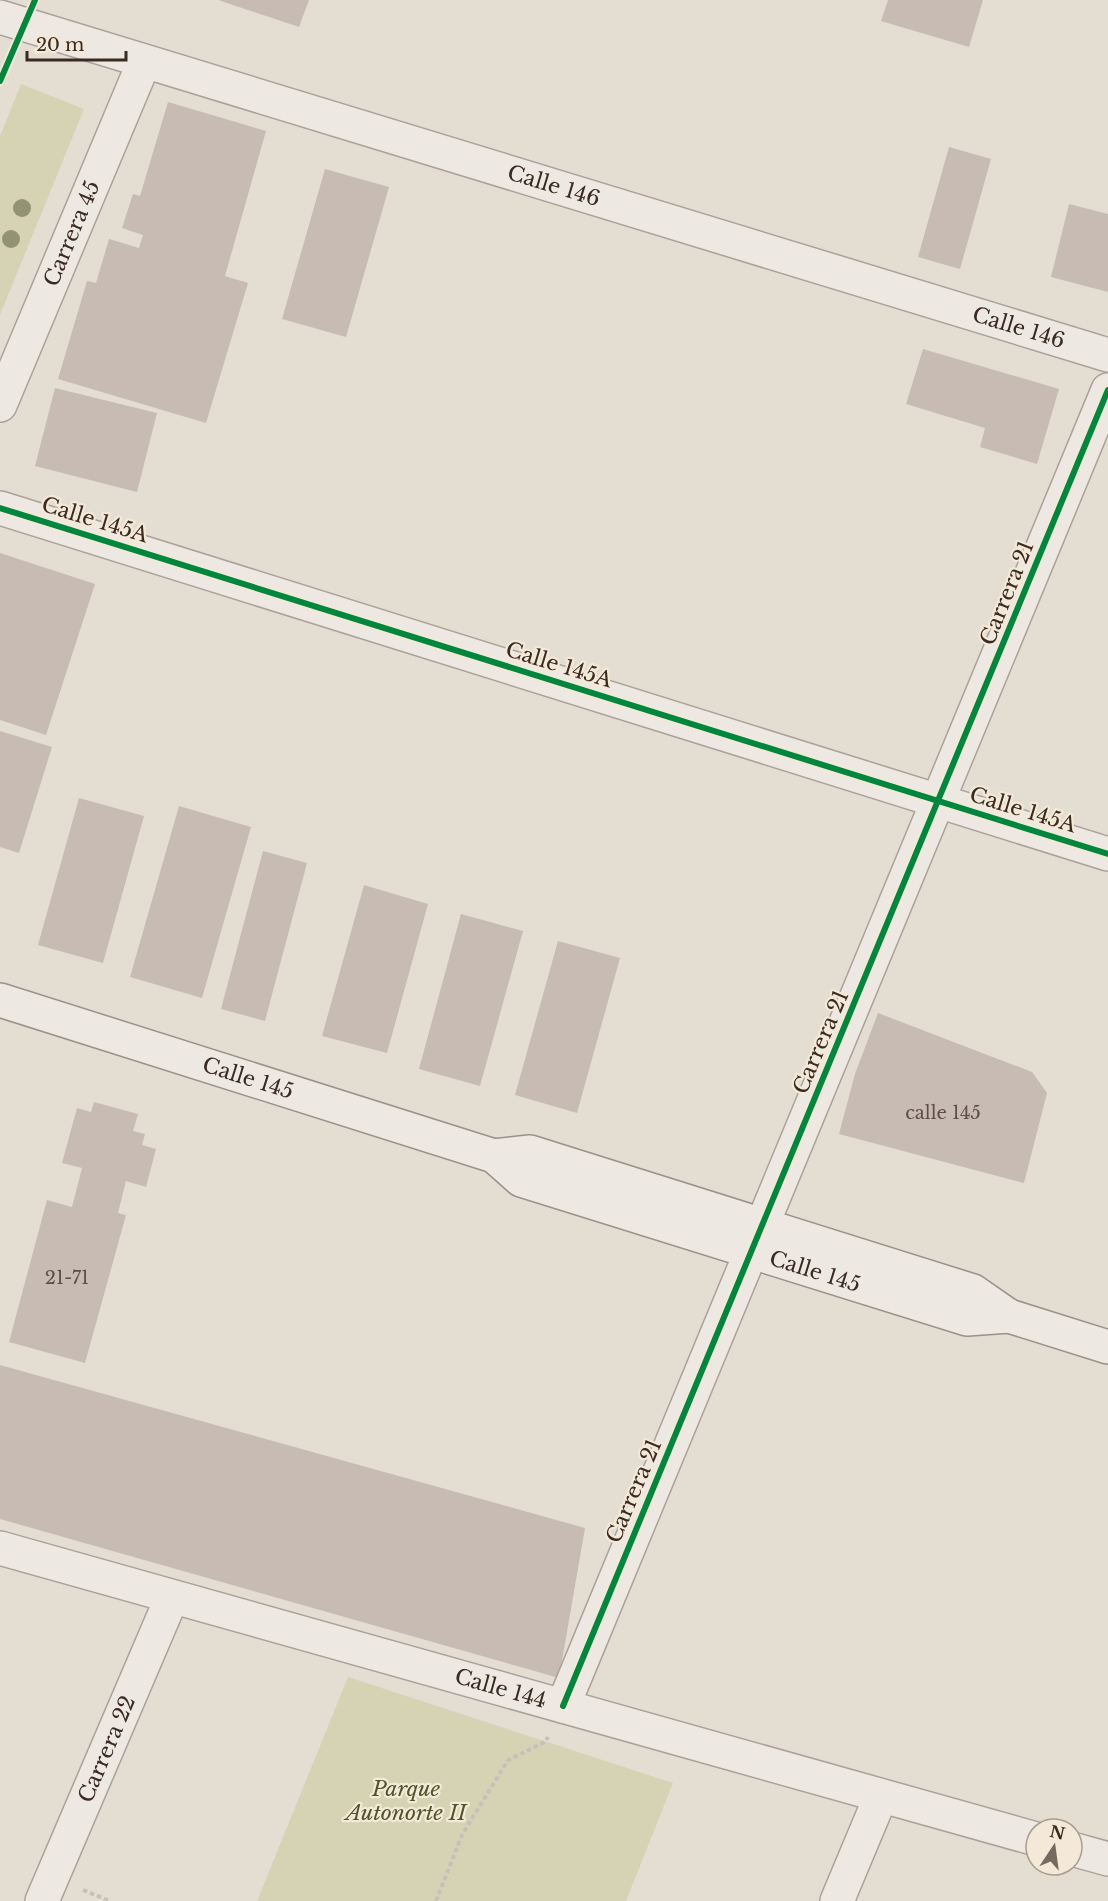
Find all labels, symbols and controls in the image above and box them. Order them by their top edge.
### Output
scale bar [27,24,126,62]
text: 20 m [36,34,84,56]
street label: Calle 146 [504,160,603,212]
street label: Carrera 45 [38,177,106,290]
street label: Calle 146 [969,301,1068,354]
street label: Calle 145A [39,491,152,549]
street label: Carrera 21 [974,537,1040,649]
street label: Calle 145A [503,636,616,694]
street label: Calle 145A [967,781,1080,839]
street label: Carrera 21 [788,986,854,1098]
street label: Calle 145 [199,1052,297,1105]
house number: calle 145 [905,1102,981,1124]
street label: Calle 145 [766,1245,864,1298]
house number: 21-71 [45,1267,89,1289]
street label: Carrera 21 [601,1435,667,1547]
street label: Calle 144 [452,1663,549,1714]
street label: Carrera 22 [73,1692,141,1807]
park label: Parque Autonorte II [343,1776,468,1826]
north arrow [1024,1817,1084,1877]
text: N [1048,1821,1067,1844]

